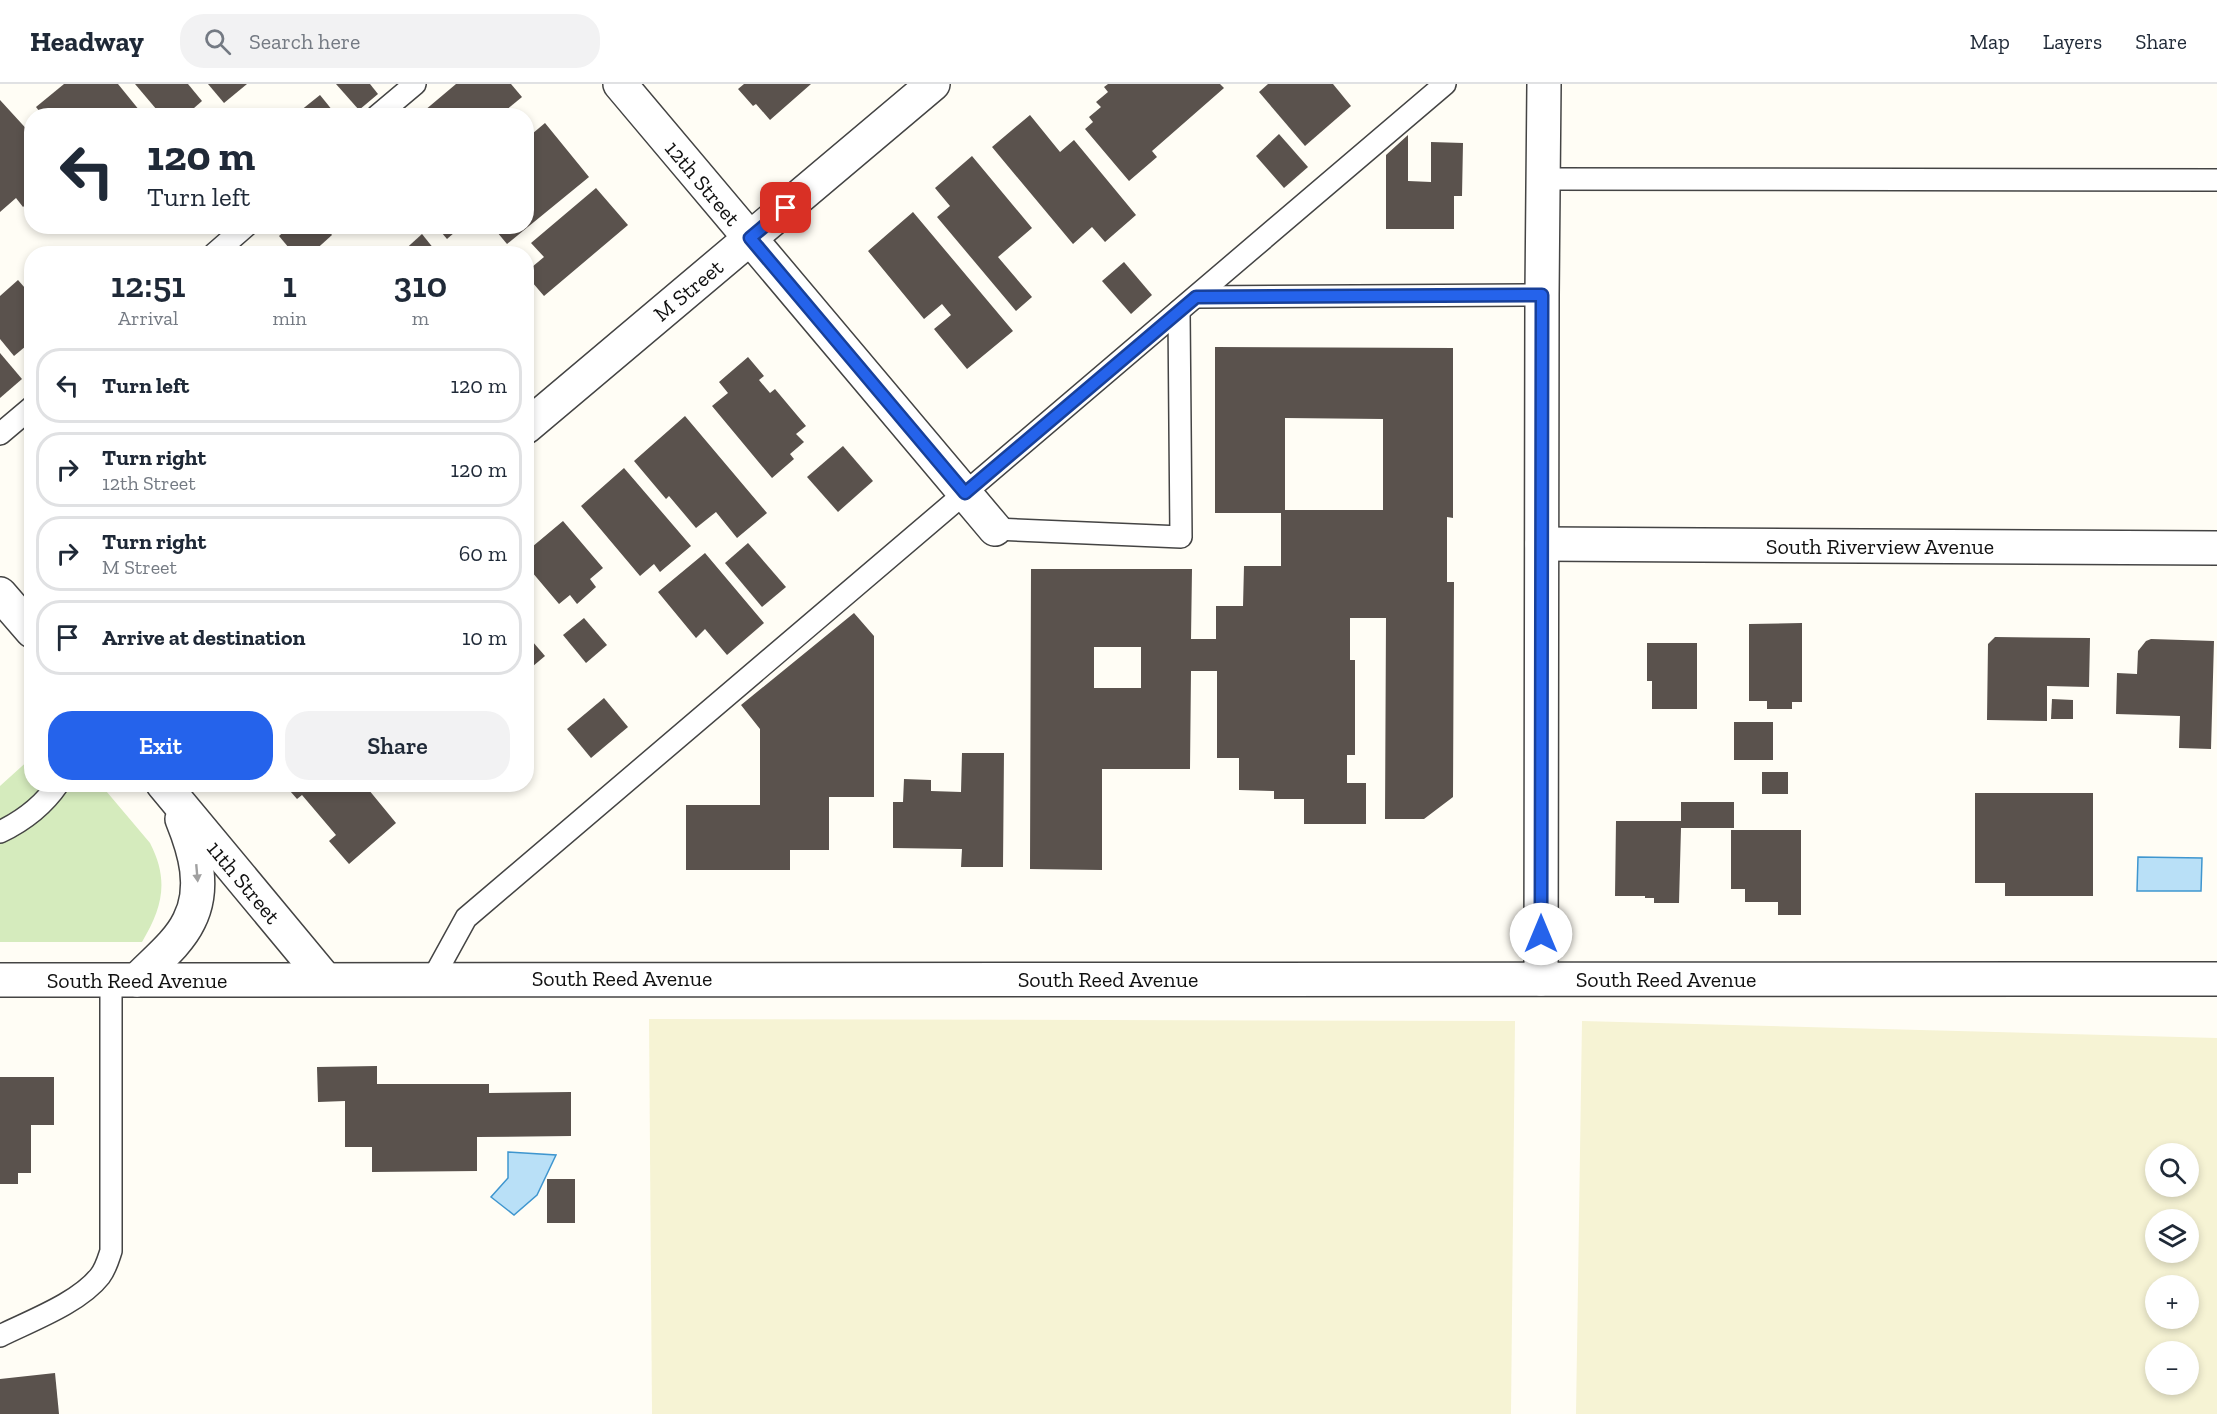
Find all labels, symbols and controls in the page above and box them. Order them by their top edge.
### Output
search box [180,14,600,68]
text: Headway [30,25,144,58]
icon: search [201,25,234,58]
text: Search here [249,28,360,55]
text: Map [1970,29,2010,54]
text: Layers [2043,29,2102,54]
text: Share [2135,29,2187,54]
text: 120 m [147,130,255,181]
icon: left [48,132,126,210]
street label: 12th Street [659,135,747,232]
text: Turn left [147,181,250,213]
pin [760,182,811,233]
icon: arrive [769,191,802,224]
street label: M Street [648,253,729,327]
text: 12:51 [111,263,186,306]
text: 1 [282,263,297,306]
text: 310 [394,263,447,306]
text: Arrival [118,306,178,330]
text: min [272,306,307,330]
text: m [412,306,429,330]
icon: left [51,369,84,402]
text: Turn left [102,372,189,399]
text: 120 m [451,372,507,399]
text: Turn right [102,444,206,471]
icon: right [51,453,84,486]
text: 120 m [451,456,507,483]
text: 12th Street [102,471,196,495]
text: Turn right [102,528,206,555]
street label: South Riverview Avenue [1766,533,1994,560]
icon: right [51,537,84,570]
text: 60 m [459,540,507,567]
text: M Street [102,555,177,579]
icon: arrive [51,621,84,654]
text: Arrive at destination [102,624,305,651]
text: 10 m [462,624,507,651]
button: Exit [48,711,273,780]
button: Share [285,711,510,780]
street label: 11th Street [201,835,287,930]
one-way arrow [192,863,202,882]
position arrow [1509,902,1573,966]
street label: South Reed Avenue [532,965,712,992]
street label: South Reed Avenue [1018,966,1198,993]
street label: South Reed Avenue [1576,966,1756,993]
street label: South Reed Avenue [47,967,227,994]
map controls [2145,1143,2199,1395]
button: search [2145,1143,2199,1197]
button: layers [2145,1209,2199,1263]
button: + [2145,1275,2199,1329]
button: − [2145,1341,2199,1395]

